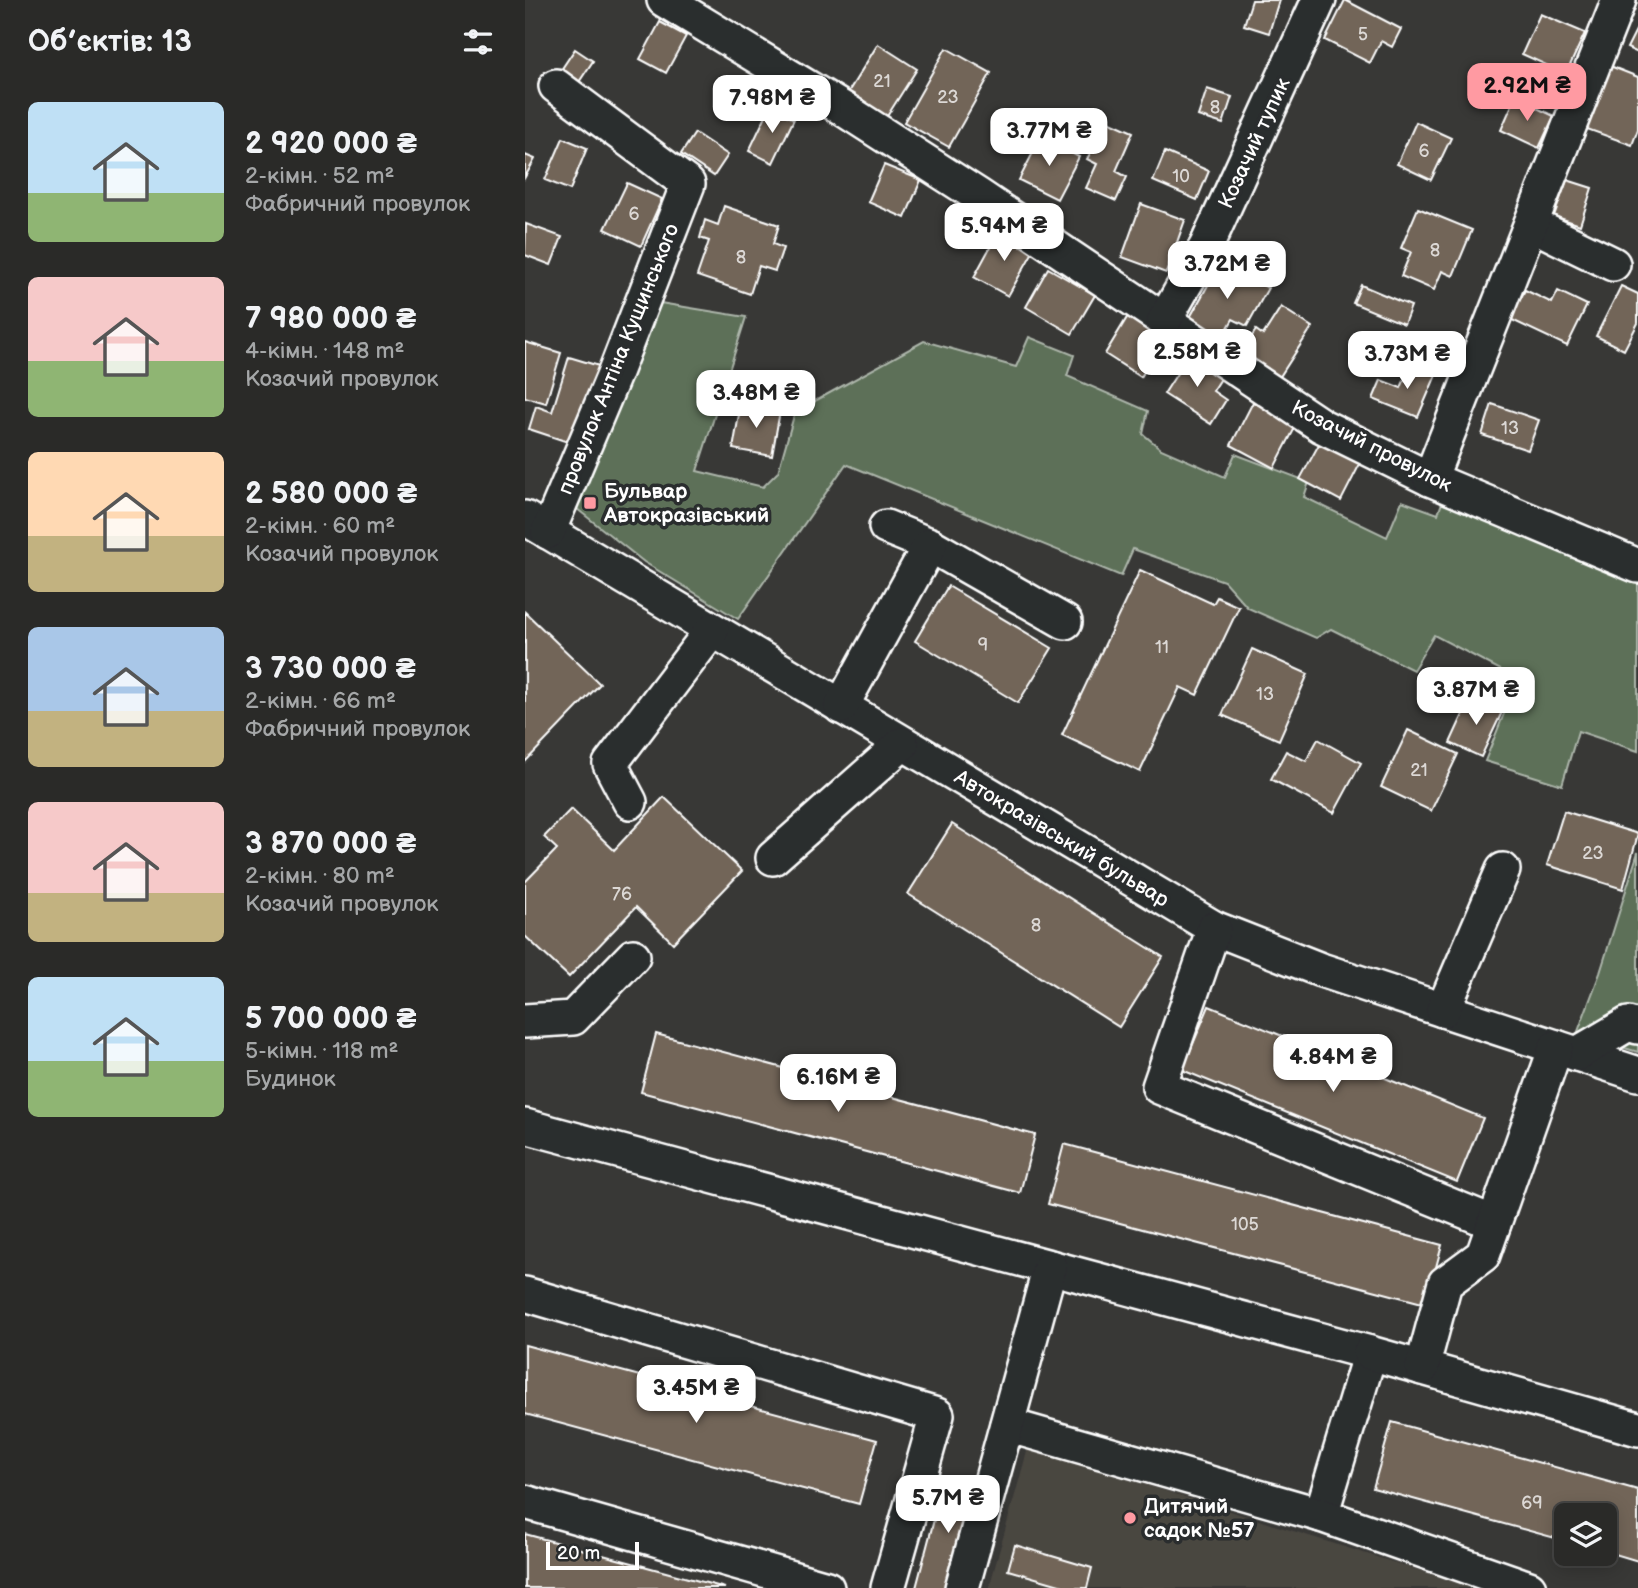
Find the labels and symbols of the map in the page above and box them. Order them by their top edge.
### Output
house number: 5 [1358,24,1368,45]
pin: 2.92M ₴ [1462,64,1592,123]
house number: 21 [873,71,891,92]
street label: Козачий тупик [1213,74,1296,213]
pin: 7.98M ₴ [707,76,837,135]
house number: 23 [937,87,959,108]
house number: 8 [1210,97,1220,118]
pin: 3.77M ₴ [984,108,1114,168]
house number: 6 [1419,141,1430,162]
house number: 10 [1172,166,1190,187]
house number: 6 [629,204,640,225]
pin: 5.94M ₴ [939,204,1069,263]
street label: провулок Антіна Кущинського [553,220,684,498]
house number: 8 [1430,240,1440,261]
pin: 3.72M ₴ [1162,242,1292,301]
house number: 8 [736,247,746,268]
pin: 2.58M ₴ [1132,330,1262,389]
pin: 3.73M ₴ [1342,332,1472,391]
pin: 3.48M ₴ [691,370,821,430]
street label: Козачий провулок [1287,395,1456,498]
house number: 13 [1501,418,1519,439]
place label: Бульвар Автокразівський [603,479,769,528]
marker: Бульвар Автокразівський [582,495,598,511]
house number: 9 [978,635,988,656]
house number: 11 [1155,637,1169,658]
pin: 3.87M ₴ [1411,668,1541,727]
house number: 13 [1256,684,1274,705]
house number: 21 [1410,760,1428,781]
street label: Автокразівський бульвар [949,764,1174,912]
house number: 23 [1582,843,1604,864]
house number: 76 [612,884,632,905]
house number: 8 [1031,915,1041,936]
pin: 4.84M ₴ [1268,1034,1398,1094]
pin: 6.16M ₴ [773,1054,903,1114]
house number: 105 [1231,1214,1259,1235]
pin: 3.45M ₴ [631,1366,761,1425]
pin: 5.7M ₴ [891,1476,1005,1535]
house number: 69 [1521,1493,1543,1514]
place label: Дитячий садок №57 [1144,1494,1255,1543]
marker: Дитячий садок №57 [1122,1510,1138,1526]
scale bar [546,1539,639,1571]

